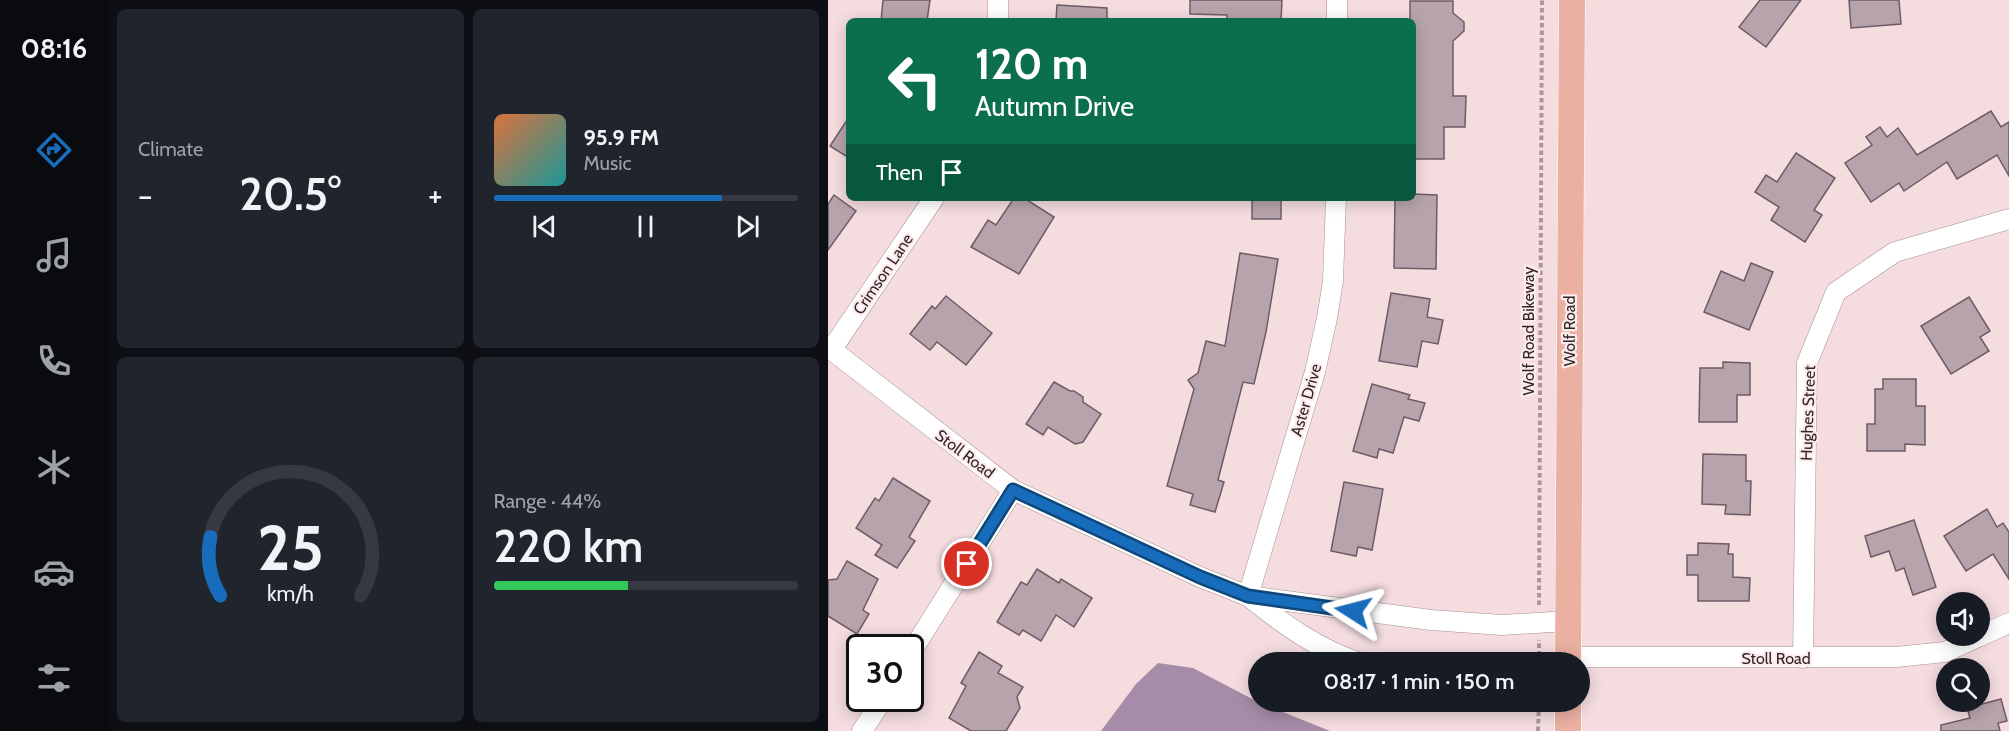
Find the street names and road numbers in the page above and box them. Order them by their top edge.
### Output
street label: Crimson Lane [849,230,917,318]
street label: Wolf Road Bikeway [1519,266,1538,396]
street label: Wolf Road [1560,296,1579,366]
street label: Aster Drive [1287,362,1325,438]
street label: Hughes Street [1797,364,1819,461]
street label: Stoll Road [932,426,998,482]
street label: Stoll Road [1741,649,1811,668]

